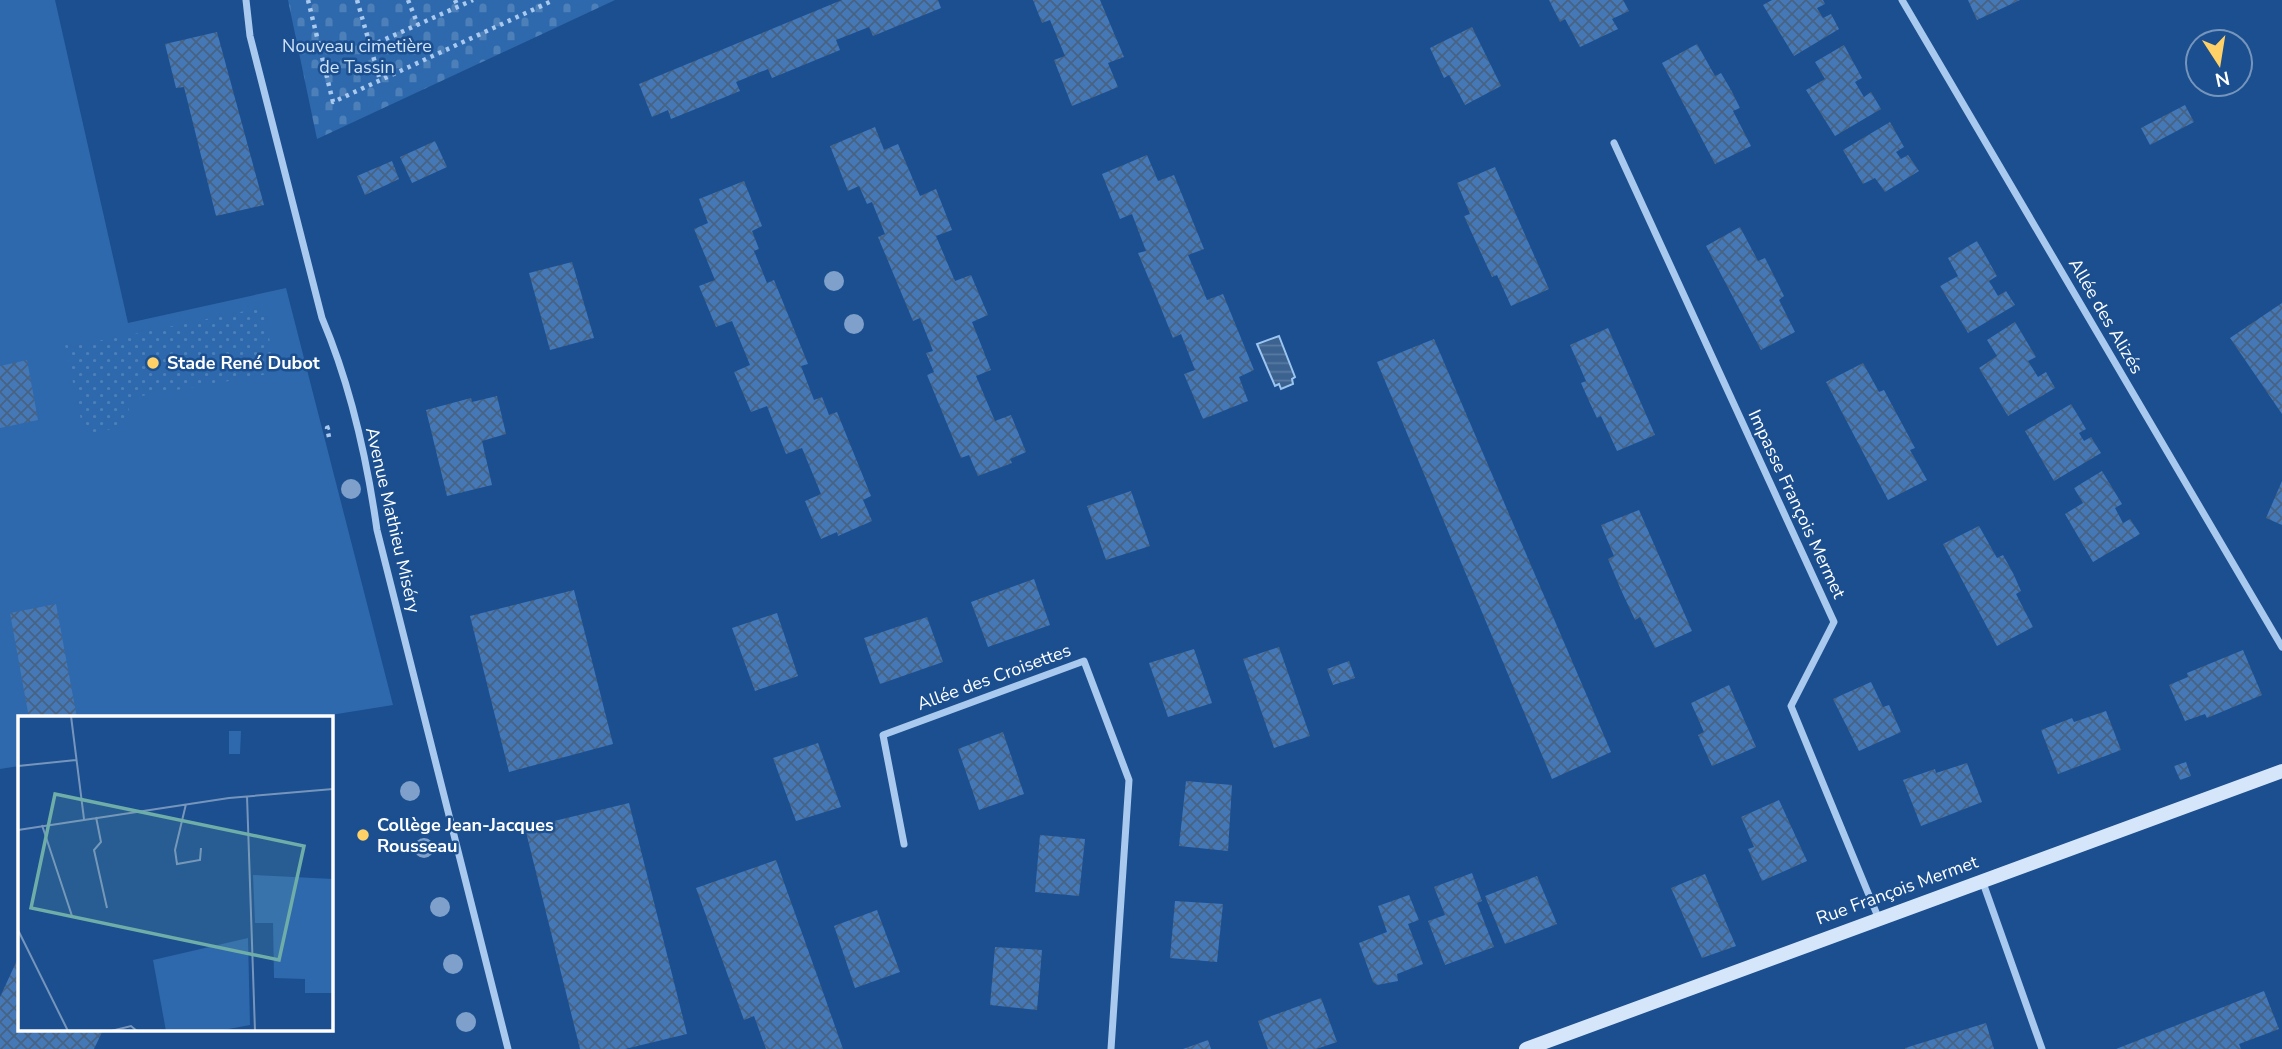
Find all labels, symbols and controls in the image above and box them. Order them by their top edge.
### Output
north arrow [2184,28,2254,98]
park label: Nouveau cimetière de Tassin [282,34,432,79]
text: N [2213,64,2232,93]
street label: Allée des Alizés [2063,254,2149,378]
place label: Stade René Dubot [167,351,320,375]
marker: Stade René Dubot [145,355,161,371]
street label: Impasse François Mermet [1743,406,1852,603]
street label: Avenue Mathieu Miséry [360,425,426,616]
street label: Allée des Croisettes [914,638,1074,716]
inset map [18,716,332,1032]
place label: Collège Jean-Jacques Rousseau [377,813,554,858]
marker: Collège Jean-Jacques Rousseau [355,827,371,843]
street label: Rue François Mermet [1813,849,1982,930]

